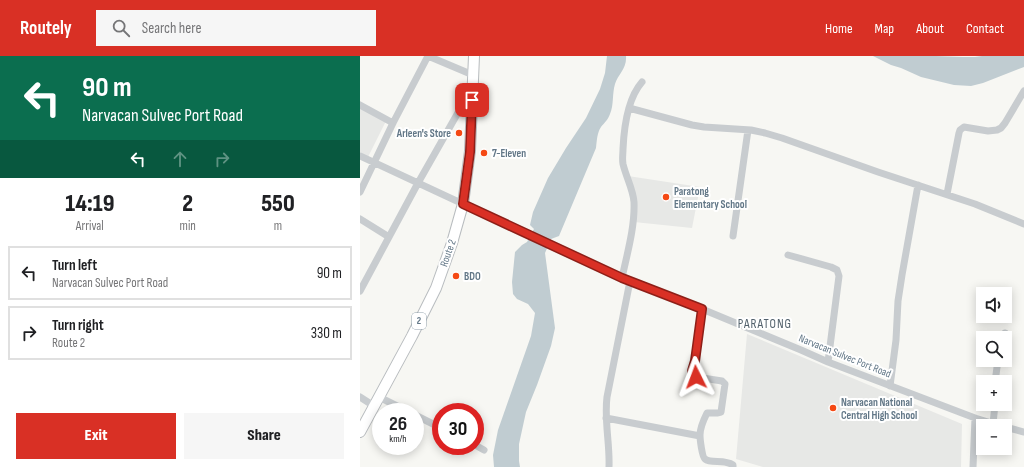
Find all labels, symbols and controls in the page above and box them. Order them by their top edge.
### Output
search box [96,10,376,46]
text: Routely [20,17,72,40]
icon: search [110,17,132,39]
text: Search here [142,19,201,38]
text: Home [825,20,853,37]
text: Map [875,20,894,37]
text: About [916,20,944,37]
text: Contact [966,20,1004,37]
text: 90 m [82,71,132,104]
icon: left [16,72,68,124]
pin [455,83,489,117]
icon: arrive [461,89,483,111]
text: Narvacan Sulvec Port Road [82,105,243,126]
place label: Arleen's Store [396,127,451,140]
marker: Arleen's Store [454,128,464,138]
place label: 7-Eleven [492,147,526,160]
icon: left [127,148,149,170]
icon: ahead [169,148,191,170]
icon: right [211,148,233,170]
marker: 7-Eleven [479,148,489,158]
place label: Paratong Elementary School [674,185,747,211]
text: 14:19 [65,189,114,218]
text: 2 [182,189,193,218]
text: 550 [261,189,295,218]
marker: Paratong Elementary School [661,192,671,202]
text: Arrival [76,218,104,234]
text: min [180,218,196,234]
text: m [274,218,282,234]
street label: Route 2 [437,237,459,268]
text: Turn left [52,256,97,275]
icon: left [18,262,40,284]
text: 90 m [317,264,342,283]
place label: BDO [464,270,481,283]
marker: BDO [451,271,461,281]
text: Narvacan Sulvec Port Road [52,275,168,291]
map controls [976,287,1012,455]
button: sound [976,287,1012,323]
road number: 2 [412,313,426,329]
text: Turn right [52,316,104,335]
district label: PARATONG [738,316,792,332]
icon: right [18,322,40,344]
text: 330 m [311,324,342,343]
button: search [976,331,1012,367]
street label: Narvacan Sulvec Port Road [797,332,893,381]
text: Route 2 [52,335,85,351]
position arrow [675,356,717,398]
button: + [976,375,1012,411]
place label: Narvacan National Central High School [841,396,917,422]
speed limit sign: 30 [432,403,484,455]
marker: Narvacan National Central High School [828,403,838,413]
text: 26 [389,412,407,436]
button: Exit [16,413,176,459]
button: Share [184,413,344,459]
button: − [976,419,1012,455]
text: km/h [389,433,407,445]

